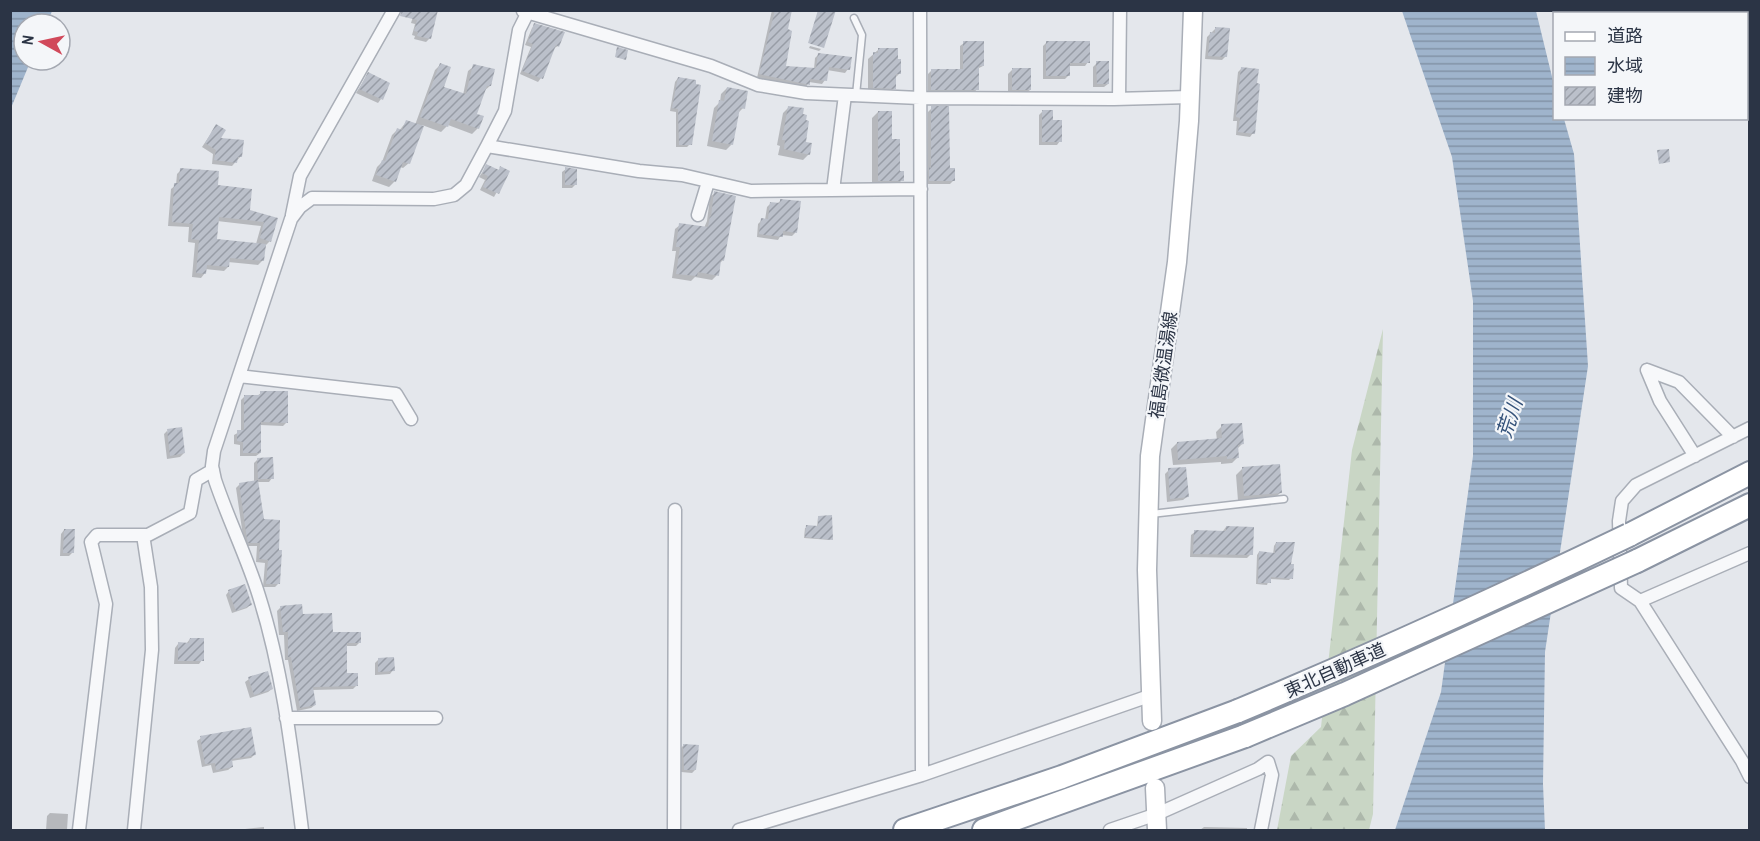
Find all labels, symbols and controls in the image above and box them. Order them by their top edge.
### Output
north arrow [12,12,72,72]
legend [1553,12,1748,120]
text: 道路 [1607,23,1643,48]
text: N [16,34,39,46]
text: 水域 [1607,53,1643,78]
text: 建物 [1607,83,1643,108]
street label: 福島微温湯線 [1143,310,1183,420]
water label: 荒川 [1490,393,1529,441]
street label: 東北自動車道 [1281,637,1389,703]

